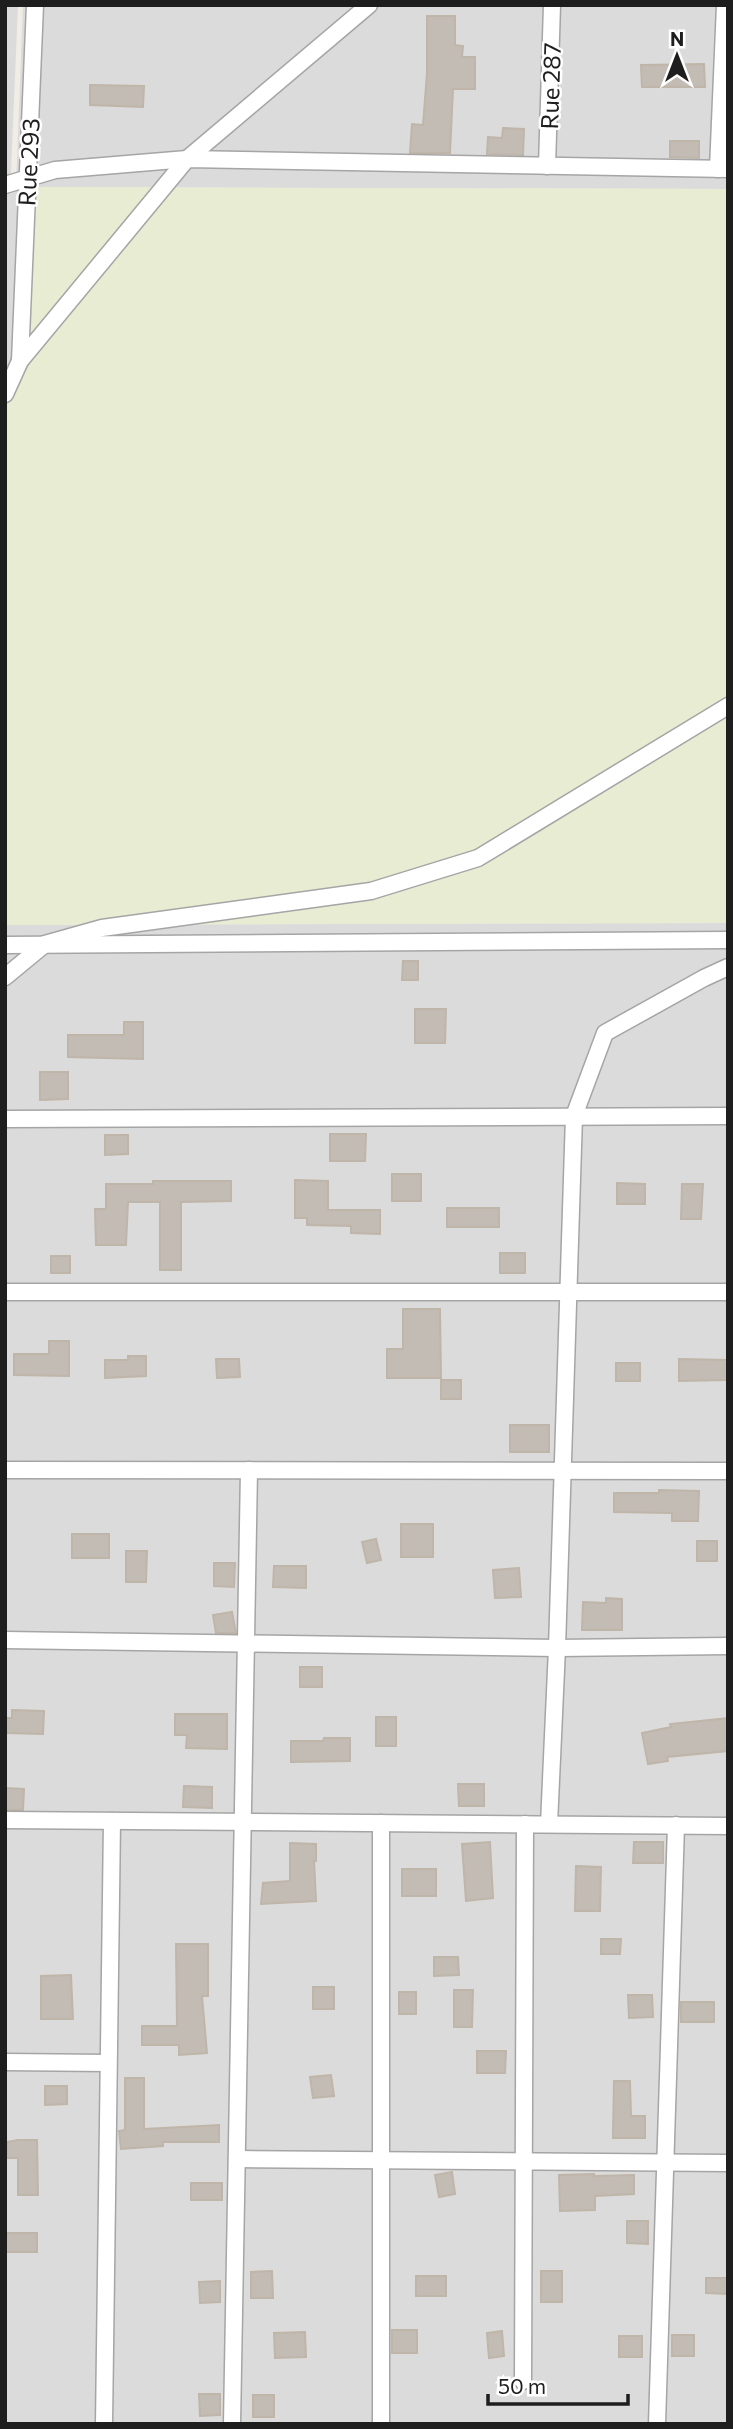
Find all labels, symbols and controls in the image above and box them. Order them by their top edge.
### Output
north arrow [642,21,712,91]
text: N [670,27,684,50]
street label: Rue 287 [534,42,566,130]
street label: Rue 293 [11,117,45,207]
scale bar [488,2362,628,2406]
text: 50 m [498,2373,546,2398]

